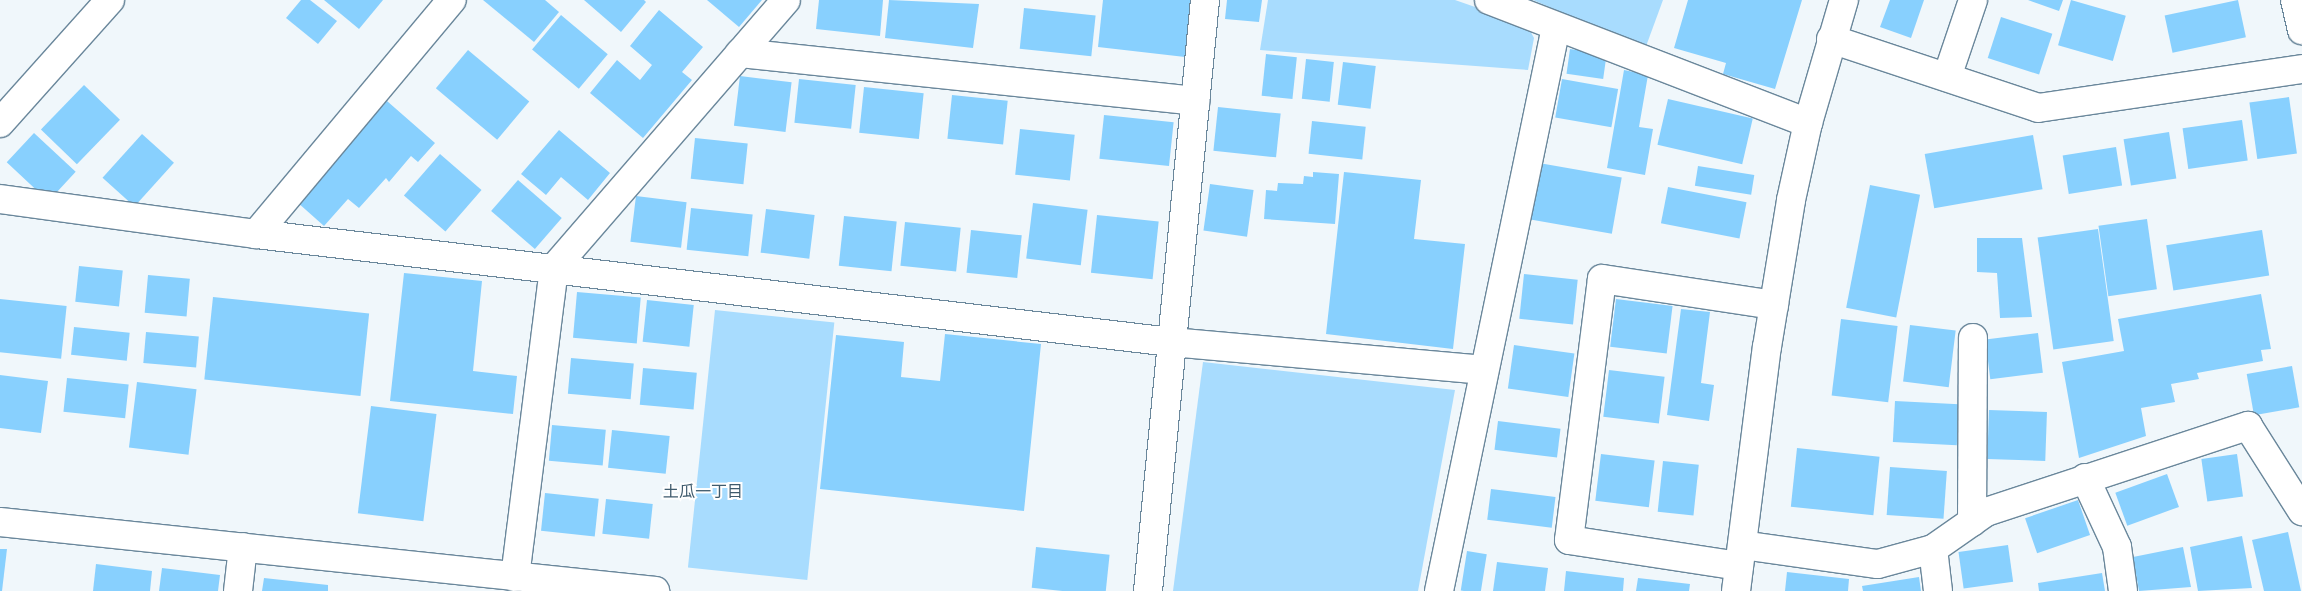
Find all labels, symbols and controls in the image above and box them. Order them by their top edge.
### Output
district label: 土瓜一丁目 [663,481,743,501]

